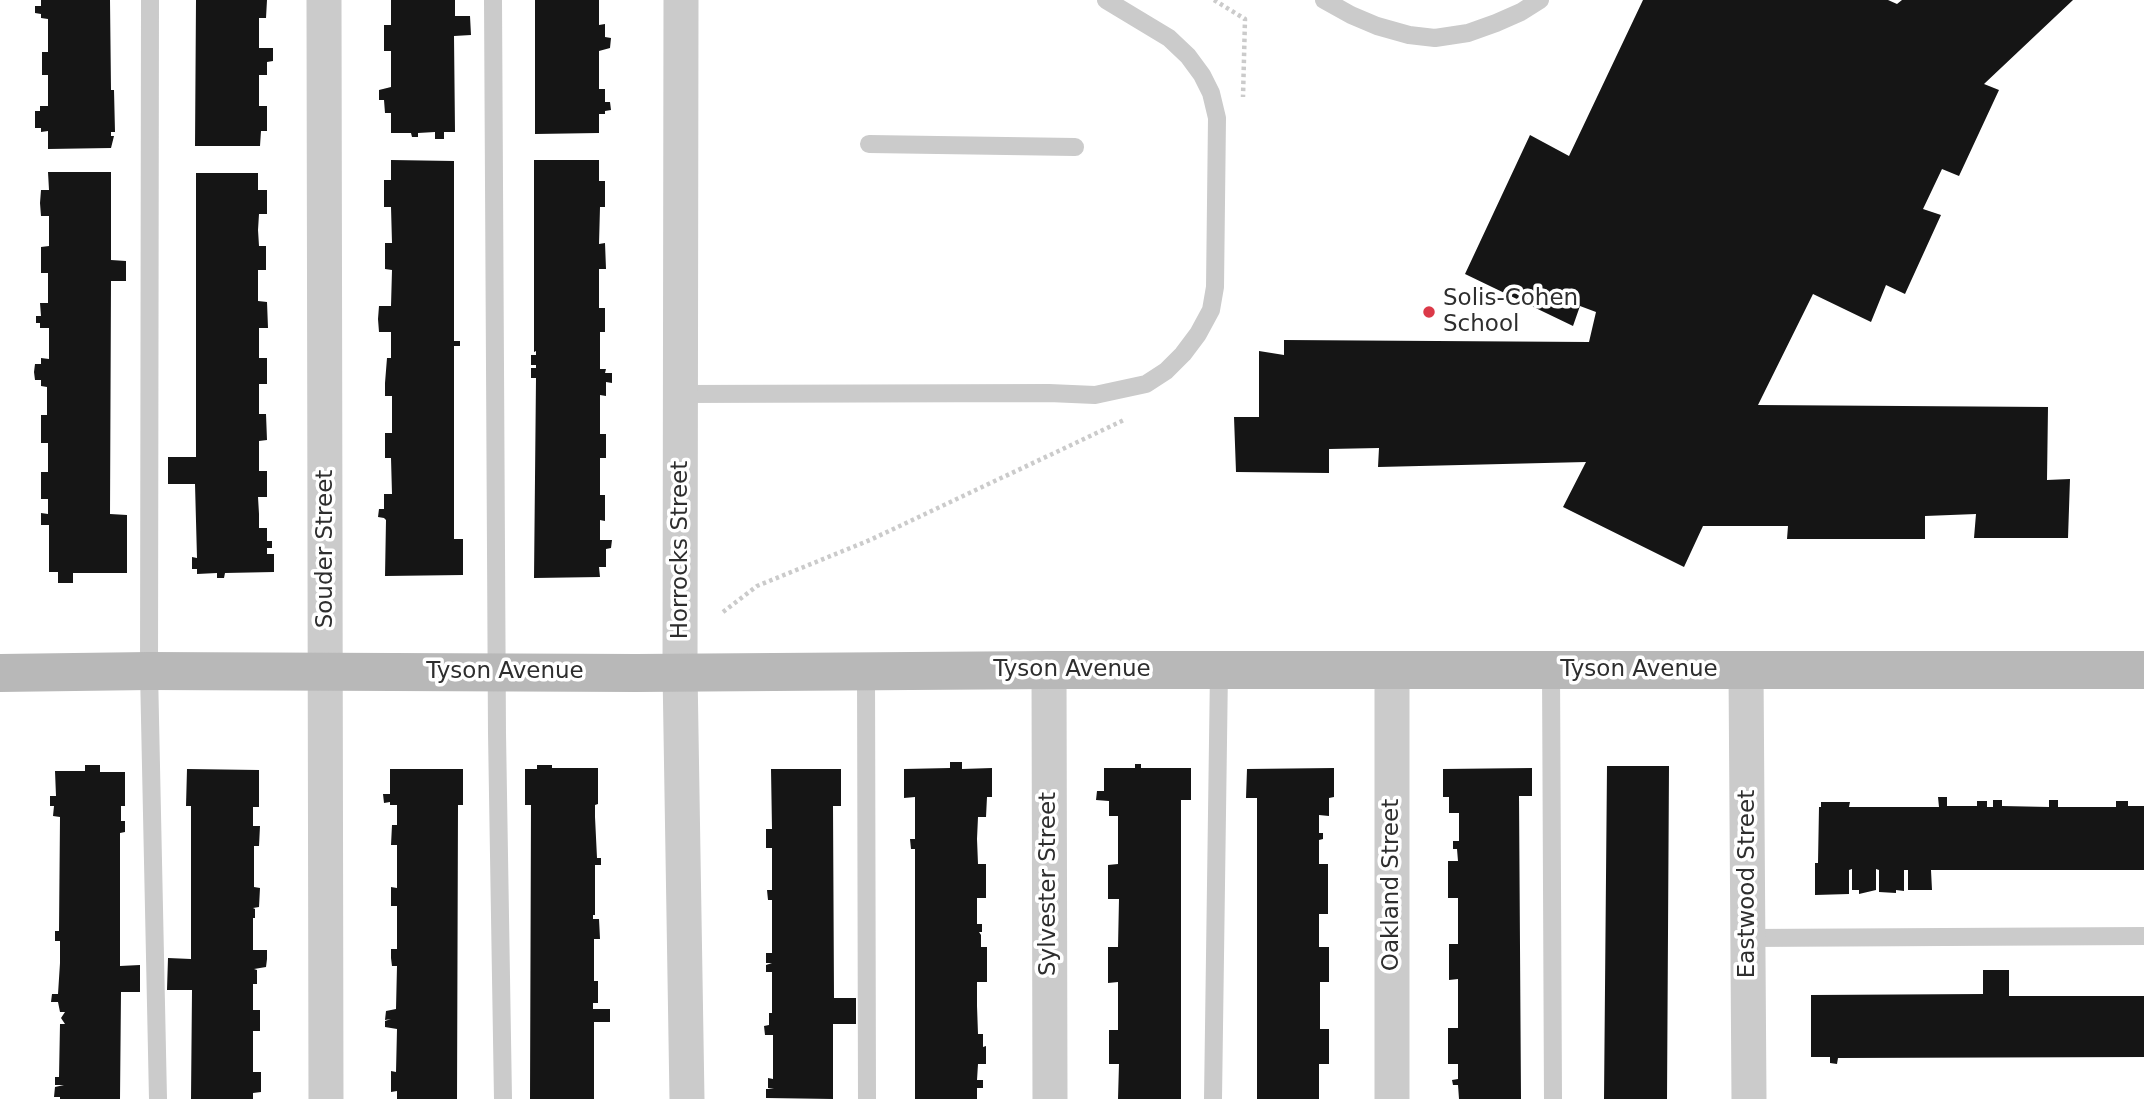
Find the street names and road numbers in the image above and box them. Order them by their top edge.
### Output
street label: Horrocks Street [667,461,695,639]
street label: Souder Street [312,470,340,628]
street label: Tyson Avenue [993,656,1151,684]
street label: Tyson Avenue [1560,656,1718,684]
street label: Tyson Avenue [426,658,584,686]
street label: Eastwood Street [1734,790,1762,978]
street label: Sylvester Street [1035,792,1063,976]
street label: Oakland Street [1378,799,1406,971]

